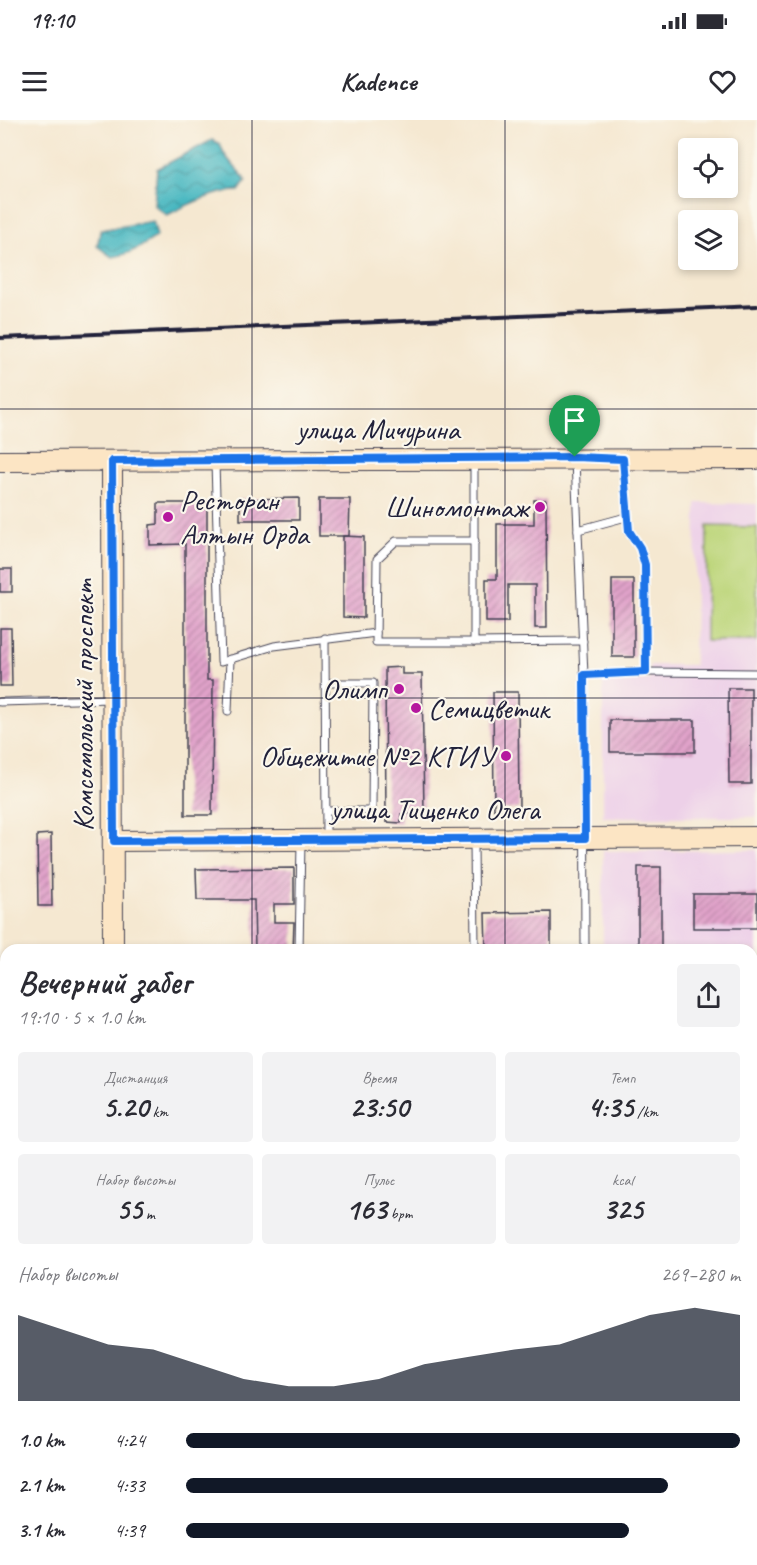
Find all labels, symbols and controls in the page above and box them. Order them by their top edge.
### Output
text: 19:10 [30,7,74,35]
text: Kadence [340,64,417,98]
icon: menu [18,65,51,98]
icon: heart [706,65,739,98]
map controls [678,138,738,270]
button: locate [678,138,738,198]
button: layers [678,210,738,270]
pin [549,395,600,457]
icon: arrive [558,404,591,437]
street label: улица Мичурина [294,410,461,448]
place label: Ресторан Алтын Орда [180,481,311,553]
place label: Шиномонтаж [385,488,531,526]
marker: Шиномонтаж [533,500,547,514]
marker: Ресторан Алтын Орда [161,510,175,524]
street label: Комсомольский проспект [64,578,102,831]
place label: Олимп [322,670,389,708]
marker: Олимп [392,682,406,696]
place label: Семицветик [428,689,551,727]
marker: Семицветик [409,701,423,715]
place label: Общежитие №2 КГИУ [260,737,498,775]
marker: Общежитие №2 КГИУ [499,749,513,763]
street label: улица Тищенко Олега [328,790,542,828]
text: Вечерний забег [18,961,191,1003]
button: share [677,964,740,1027]
text: 19:10 · 5 × 1.0 km [18,1005,145,1030]
text: Дистанция [103,1068,167,1088]
text: Время [362,1068,396,1088]
text: Темп [610,1068,636,1088]
text: 5.20 [103,1088,149,1126]
text: 23:50 [349,1088,409,1126]
text: 4:35 [587,1088,633,1126]
text: km [149,1102,168,1122]
text: /km [633,1102,658,1122]
text: Набор высоты [96,1170,175,1190]
text: Пульс [364,1170,394,1190]
text: kcal [612,1170,633,1190]
text: 55 [116,1190,142,1228]
text: 163 [346,1190,387,1228]
text: 325 [603,1190,643,1228]
text: m [142,1204,155,1224]
text: bpm [387,1204,412,1224]
text: Набор высоты [18,1262,117,1287]
text: 269–280 m [661,1262,740,1287]
text: 1.0 km [18,1428,65,1453]
text: 4:24 [114,1428,145,1453]
text: 2.1 km [18,1473,65,1498]
text: 4:33 [114,1473,145,1498]
text: 3.1 km [18,1518,65,1543]
text: 4:39 [114,1518,145,1543]

